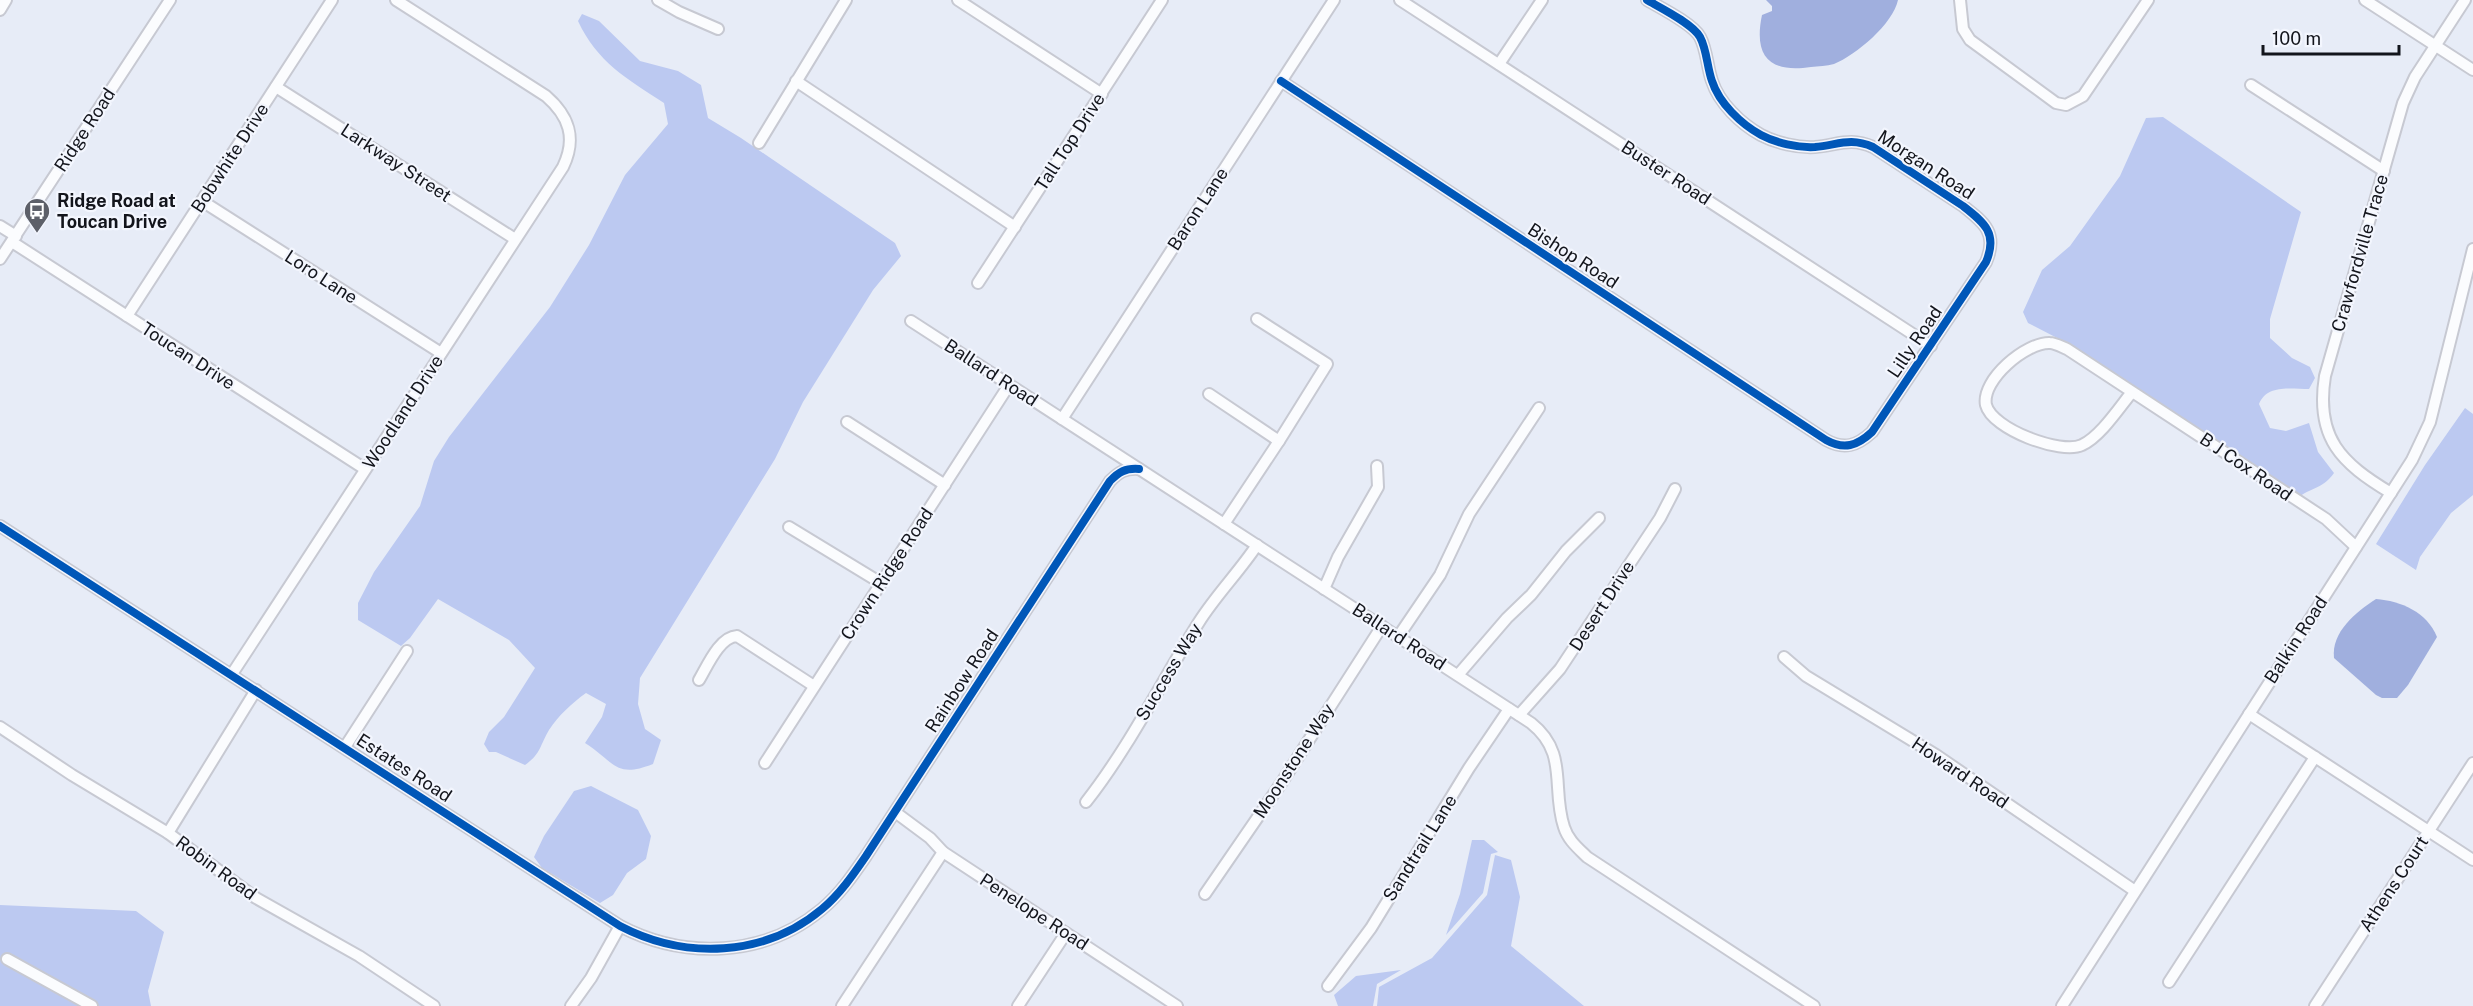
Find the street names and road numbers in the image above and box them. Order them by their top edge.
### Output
street label: Ridge Road [50,84,119,175]
street label: Tall Top Drive [1030,89,1109,195]
street label: Bobwhite Drive [186,99,273,216]
street label: Larkway Street [337,119,455,206]
street label: Morgan Road [1874,126,1979,204]
street label: Buster Road [1618,136,1715,209]
street label: Baron Lane [1163,163,1232,254]
street label: Crawfordville Trace [2327,172,2392,334]
street label: Bishop Road [1524,219,1623,293]
street label: Loro Lane [281,245,361,308]
street label: Lilly Road [1883,302,1946,382]
street label: Toucan Drive [137,318,239,394]
street label: Ballard Road [941,335,1042,411]
street label: Woodland Drive [358,351,447,473]
street label: B J Cox Road [2196,428,2296,505]
street label: Crown Ridge Road [836,504,937,644]
street label: Desert Drive [1565,557,1638,655]
street label: Balkin Road [2260,592,2331,687]
street label: Ballard Road [1349,599,1450,675]
street label: Success Way [1131,619,1206,724]
street label: Rainbow Road [920,625,1003,736]
street label: Moonstone Way [1249,699,1339,822]
street label: Estates Road [353,729,456,806]
street label: Howard Road [1908,733,2013,813]
street label: Sandtrail Lane [1378,791,1461,905]
street label: Robin Road [172,831,261,904]
street label: Athens Court [2355,832,2432,936]
street label: Penelope Road [976,869,1092,954]

